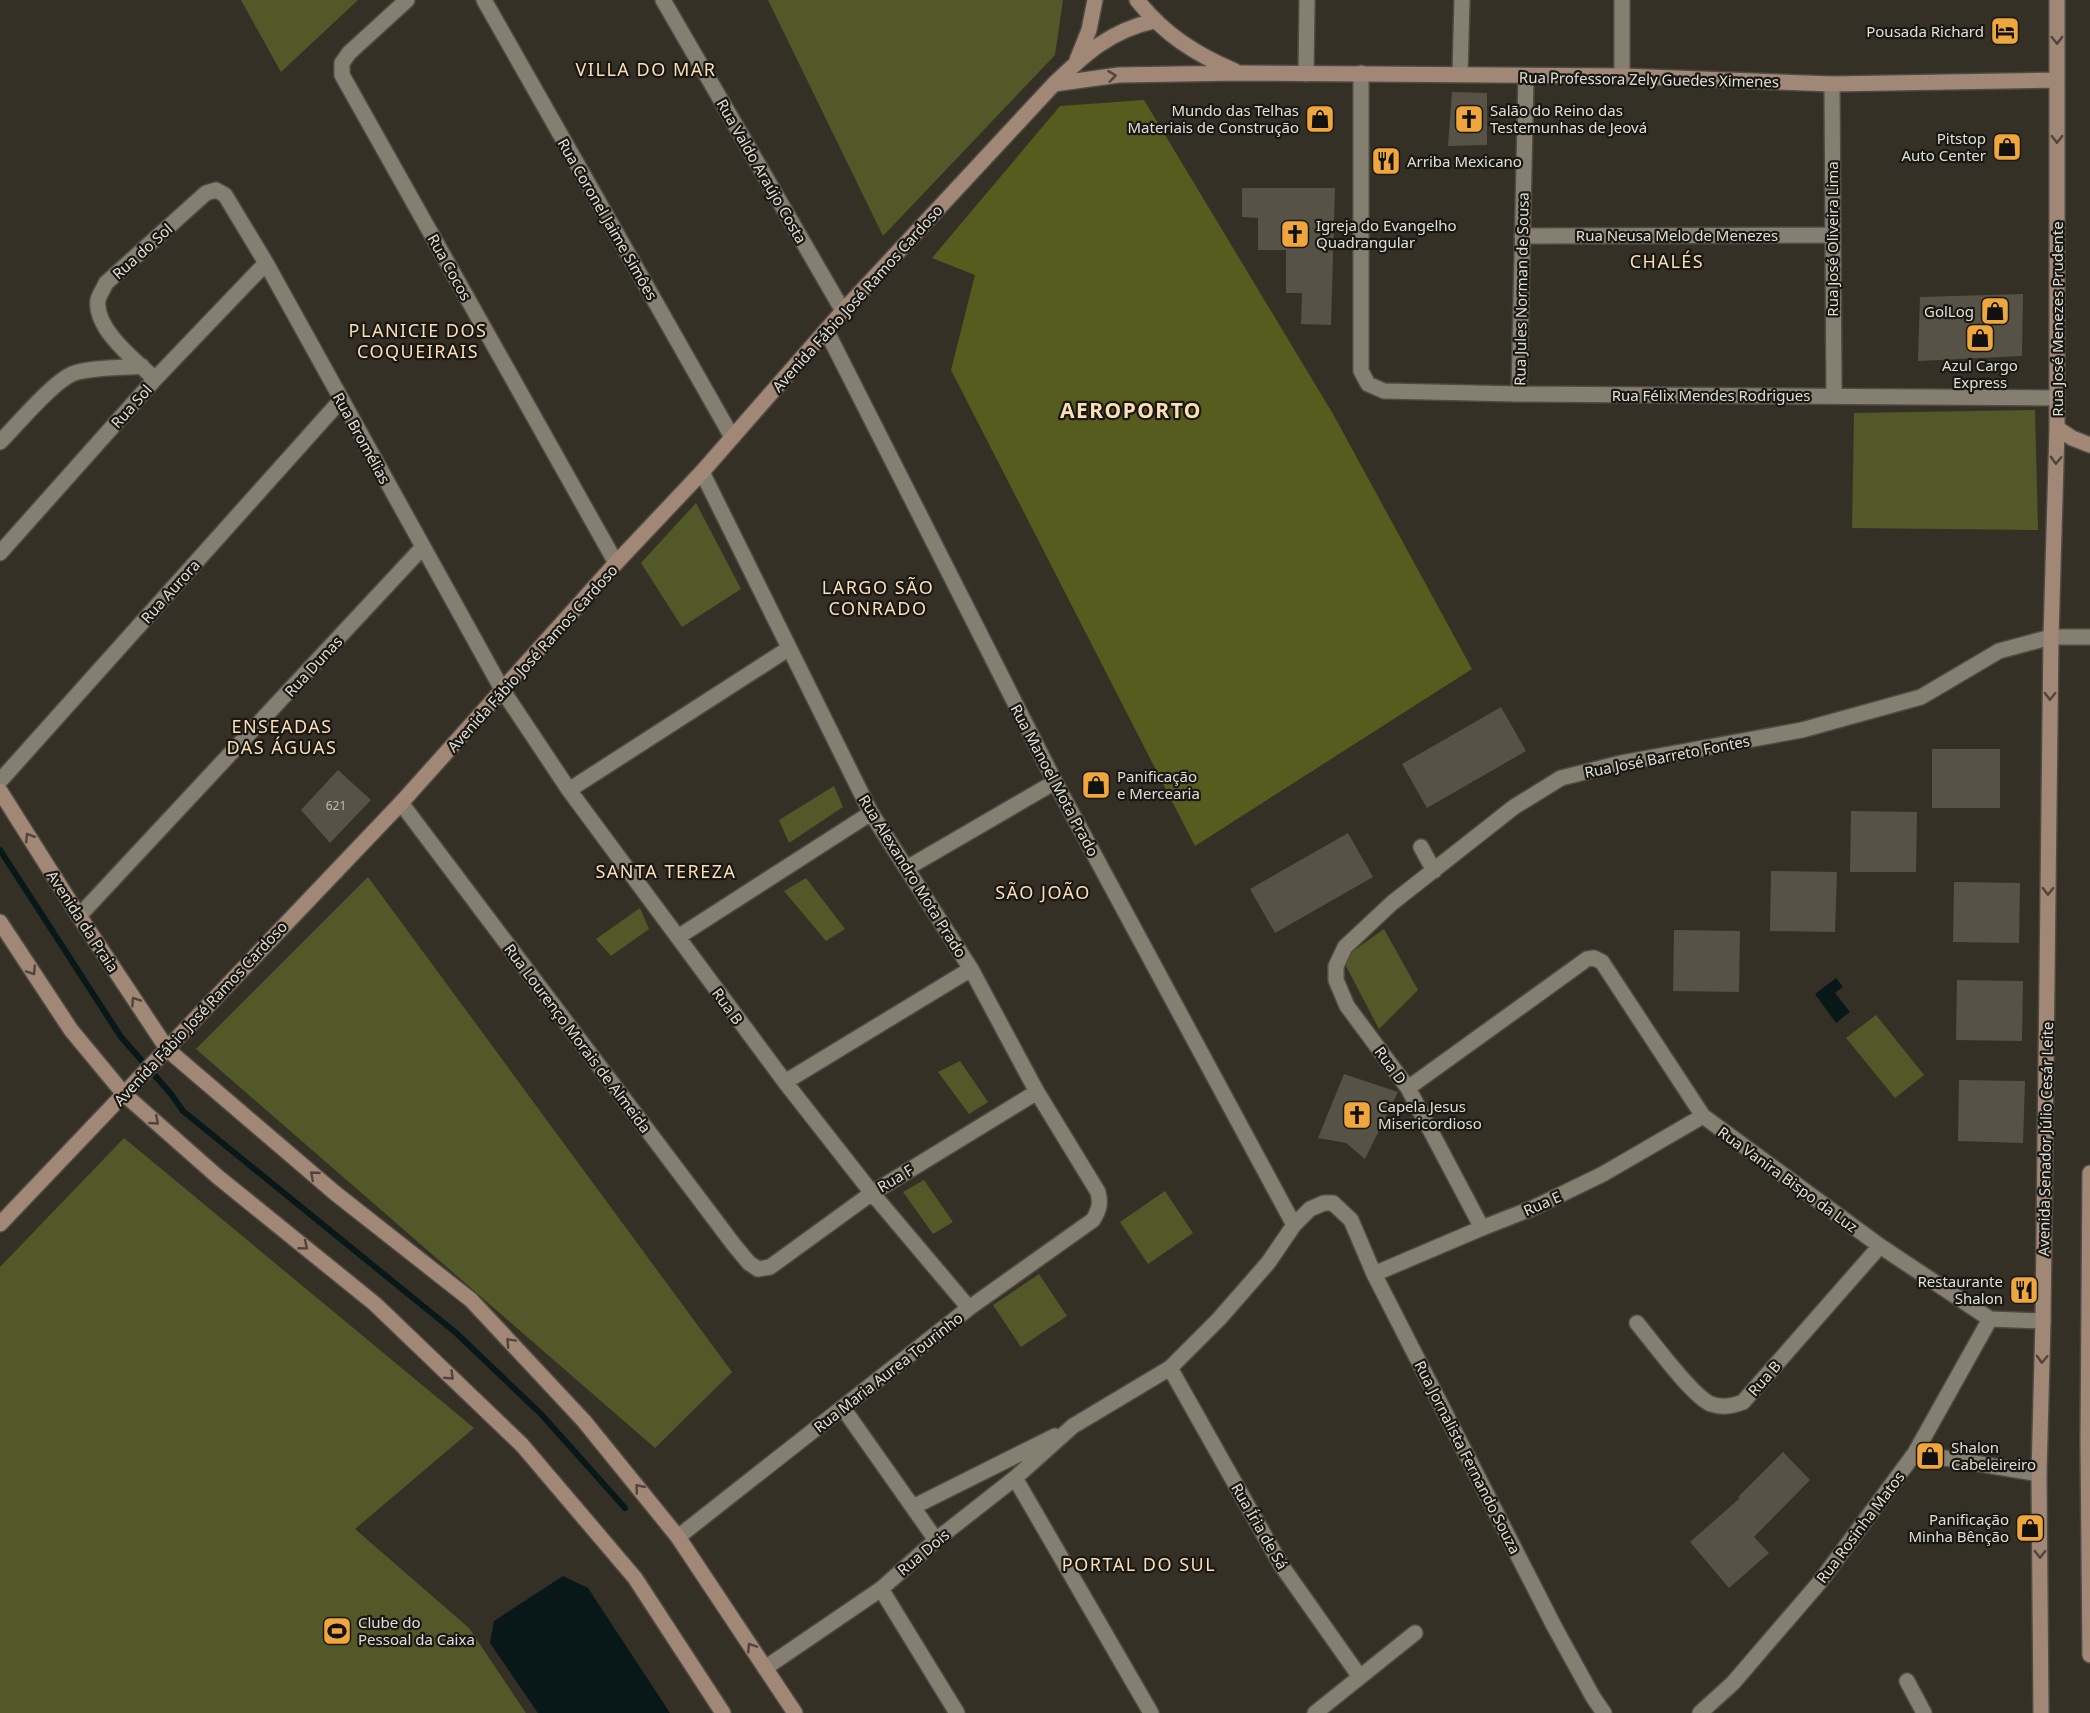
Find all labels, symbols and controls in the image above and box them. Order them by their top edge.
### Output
hotel icon: Pousada Richard [1989,15,2021,47]
place label: Pousada Richard [1866,21,1984,41]
one-way arrow [2051,36,2063,45]
district label: VILLA DO MAR [576,57,716,81]
street label: Rua Professora Zely Guedes Ximenes [1519,67,1779,91]
one-way arrow [1107,70,1116,83]
street label: Rua Valdo Araújo Costa [712,95,812,247]
place label: Mundo das Telhas Materiais de Construção [1128,100,1299,137]
place label: Salão do Reino das Testemunhas de Jeová [1490,100,1647,137]
shop icon: Mundo das Telhas Materiais de Construção [1304,103,1336,135]
church icon: Salão do Reino das Testemunhas de Jeová [1453,103,1485,135]
place label: Pitstop Auto Center [1901,128,1986,165]
shop icon: Pitstop Auto Center [1991,131,2023,163]
one-way arrow [2051,134,2063,143]
street label: Rua Coronel Jaime Simôes [553,135,663,303]
restaurant icon: Arriba Mexicano [1370,145,1402,177]
place label: Arriba Mexicano [1407,151,1522,171]
street label: Rua José Oliveira Lima [1822,161,1842,317]
street label: Rua Jules Norman de Sousa [1509,192,1533,386]
street label: Avenida Fábio José Ramos Cardoso [767,200,947,396]
place label: Igreja do Evangelho Quadrangular [1316,215,1457,252]
church icon: Igreja do Evangelho Quadrangular [1279,218,1311,250]
street label: Rua do Sol [108,219,176,283]
street label: Rua José Menezes Prudente [2047,221,2067,417]
street label: Rua Neusa Melo de Menezes [1576,225,1778,245]
street label: Rua Cocos [424,230,476,304]
district label: CHALÉS [1630,249,1704,273]
shop icon: GolLog [1979,295,2011,327]
place label: GolLog [1924,301,1974,321]
district label: PLANICIE DOS COQUEIRAIS [349,318,487,363]
shop icon: Azul Cargo Express [1964,322,1996,354]
place label: Azul Cargo Express [1942,355,2018,392]
street label: Rua Sol [106,380,156,432]
street label: Rua Félix Mendes Rodrigues [1612,385,1810,405]
street label: Rua Bromélias [329,389,395,487]
district label: AEROPORTO [1060,396,1202,424]
one-way arrow [2049,455,2062,464]
street label: Rua Aurora [136,555,204,627]
street label: Avenida Fábio José Ramos Cardoso [442,560,622,756]
district label: LARGO SÃO CONRADO [822,575,934,620]
street label: Rua Dunas [280,631,346,701]
one-way arrow [2044,691,2056,700]
street label: Rua Manoel Mota Prado [1006,700,1104,860]
district label: ENSEADAS DAS ÁGUAS [227,714,337,759]
street label: Rua José Barreto Fontes [1583,730,1751,782]
place label: Panificação e Mercearia [1117,766,1200,803]
shop icon: Panificação e Mercearia [1080,769,1112,801]
street label: Rua Alexandro Mota Prado [855,791,971,961]
house number: 621 [326,797,346,814]
one-way arrow [26,833,37,844]
district label: SANTA TEREZA [595,859,737,883]
street label: Avenida da Praia [43,866,123,976]
district label: SÃO JOÃO [995,880,1091,904]
one-way arrow [2042,886,2054,895]
street label: Avenida Fábio José Ramos Cardoso [109,916,291,1110]
street label: Rua Lourenço Morais de Almeida [500,939,656,1137]
one-way arrow [25,964,36,975]
street label: Rua B [708,984,748,1028]
one-way arrow [131,997,143,1007]
street label: Avenida Senador Júlio Cesár Leite [2033,1021,2057,1257]
street label: Rua D [1371,1042,1411,1088]
place label: Capela Jesus Misericordioso [1378,1096,1482,1133]
church icon: Capela Jesus Misericordioso [1341,1099,1373,1131]
one-way arrow [148,1114,159,1125]
street label: Rua Vanira Bispo da Luz [1714,1122,1862,1236]
street label: Rua F [873,1159,917,1197]
one-way arrow [310,1171,321,1182]
street label: Rua E [1520,1186,1564,1220]
one-way arrow [298,1239,309,1250]
place label: Restaurante Shalon [1917,1271,2003,1308]
restaurant icon: Restaurante Shalon [2008,1274,2040,1306]
street label: Rua Maria Aurea Tourinho [809,1307,967,1437]
one-way arrow [506,1338,517,1348]
one-way arrow [2036,1354,2049,1363]
street label: Rua B [1743,1356,1785,1400]
street label: Rua Jornalista Fernando Souza [1410,1357,1526,1557]
one-way arrow [443,1368,454,1379]
place label: Shalon Cabeleireiro [1951,1437,2036,1474]
shop icon: Shalon Cabeleireiro [1914,1440,1946,1472]
street label: Rua Rosinha Matos [1811,1467,1909,1587]
street label: Rua Íria de Sá [1227,1479,1293,1573]
one-way arrow [635,1484,646,1495]
place label: Panificação Minha Bênção [1908,1509,2009,1546]
shop icon: Panificação Minha Bênção [2014,1512,2046,1544]
street label: Rua Dois [893,1524,953,1580]
one-way arrow [2034,1549,2046,1558]
district label: PORTAL DO SUL [1062,1552,1216,1576]
place label: Clube do Pessoal da Caixa [358,1612,475,1649]
sports icon: Clube do Pessoal da Caixa [321,1615,353,1647]
one-way arrow [747,1643,758,1654]

